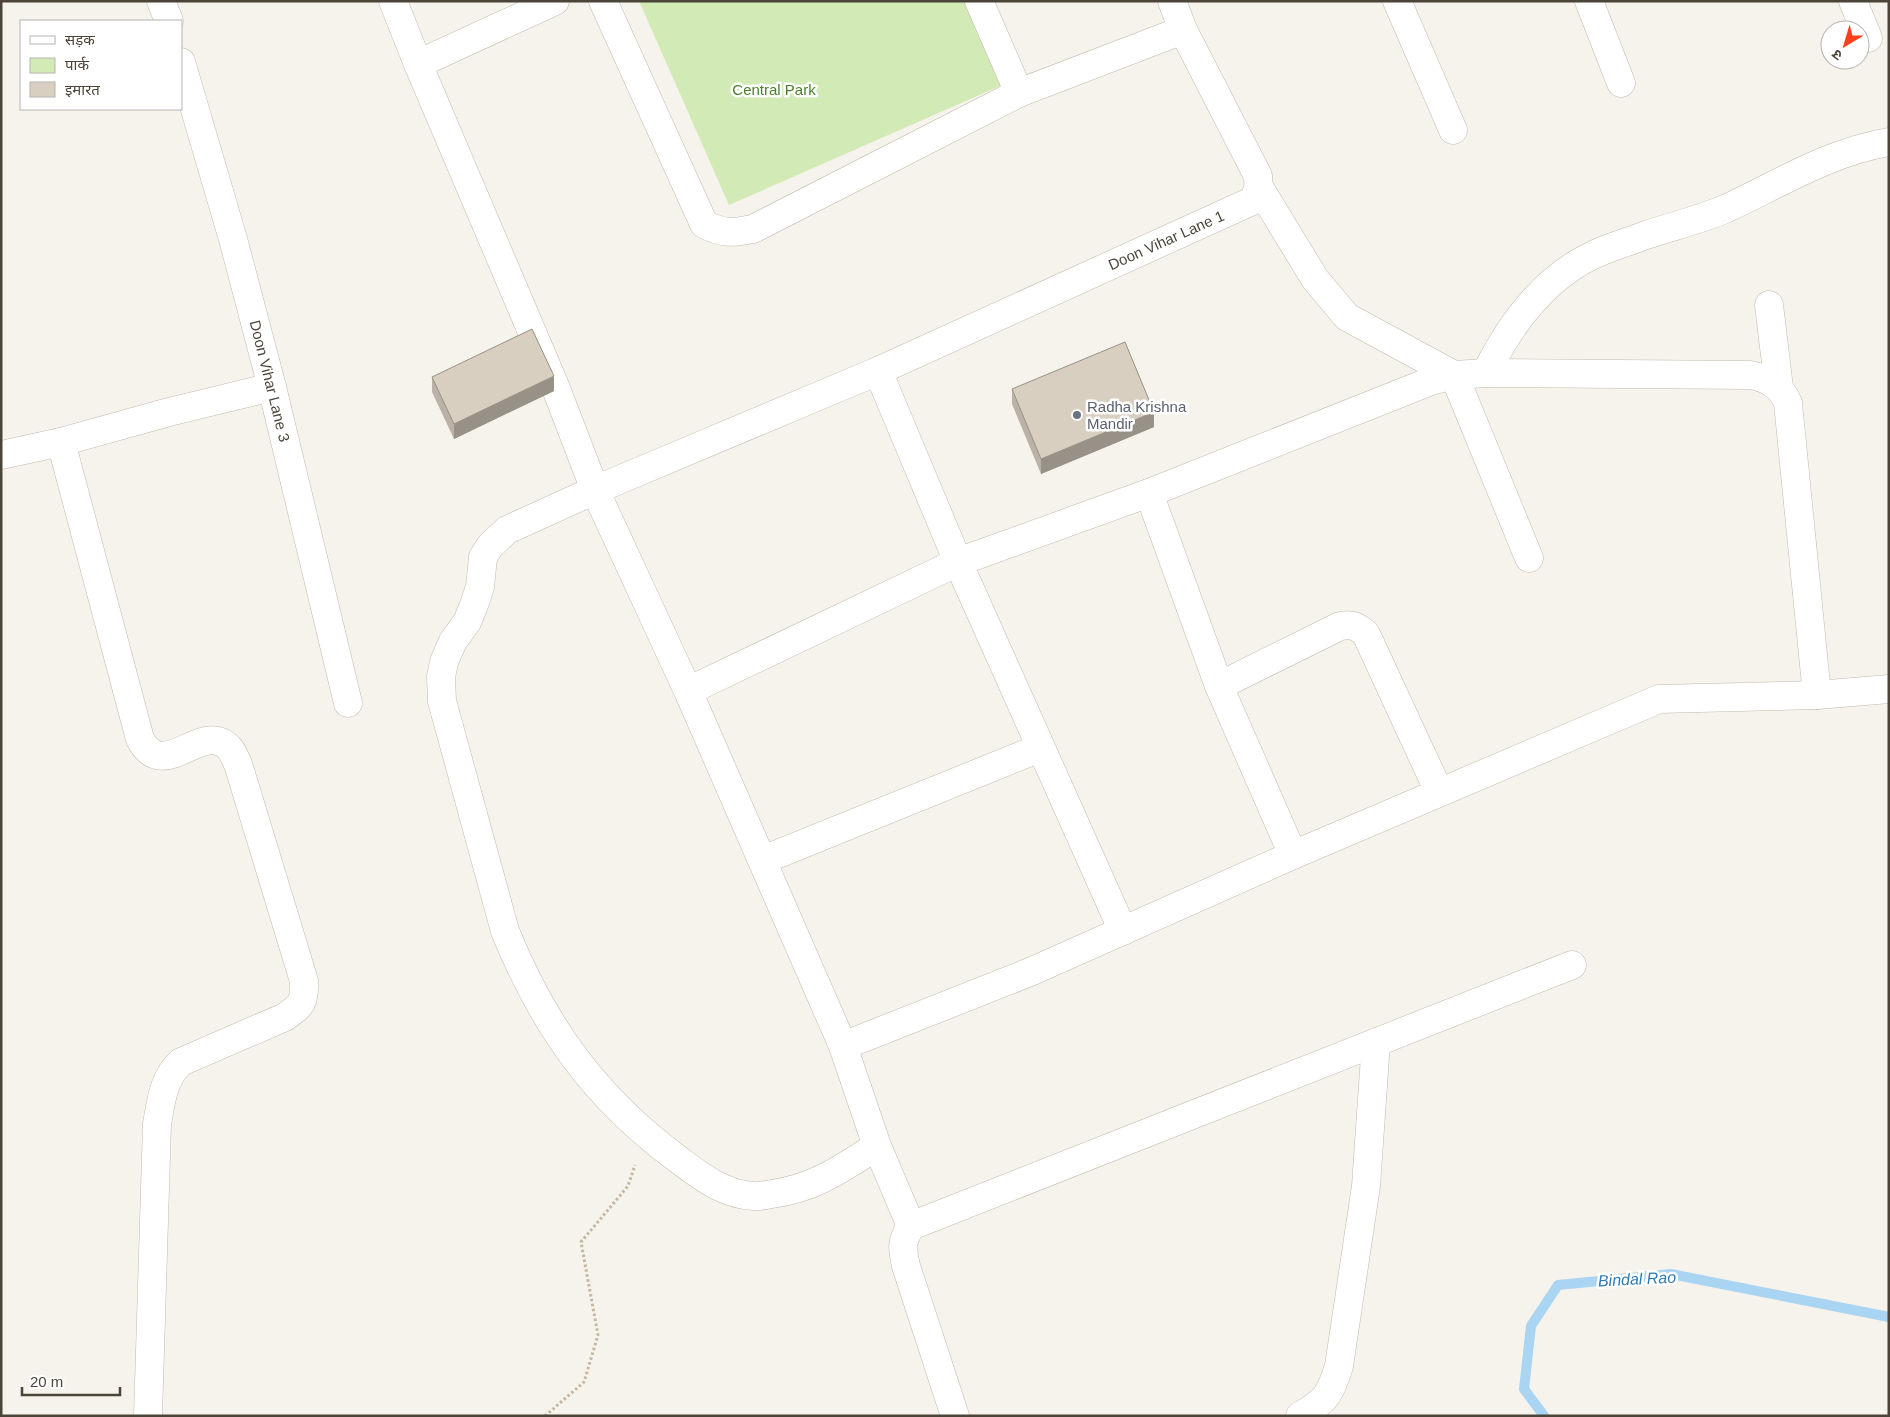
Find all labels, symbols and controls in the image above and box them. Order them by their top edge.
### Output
legend [20,20,182,110]
north arrow [1820,20,1870,70]
text: सड़क [65,31,95,48]
text: उ [1828,46,1845,64]
text: पार्क [65,56,89,73]
text: इमारत [65,81,100,98]
park label: Central Park [732,81,816,98]
street label: Doon Vihar Lane 1 [1106,207,1226,273]
street label: Doon Vihar Lane 3 [247,318,293,444]
place label: Radha Krishna Mandir [1087,398,1187,432]
marker: Radha Krishna Mandir [1071,409,1083,421]
water label: Bindal Rao [1597,1268,1677,1290]
scale bar [22,1364,120,1396]
text: 20 m [30,1373,63,1390]

